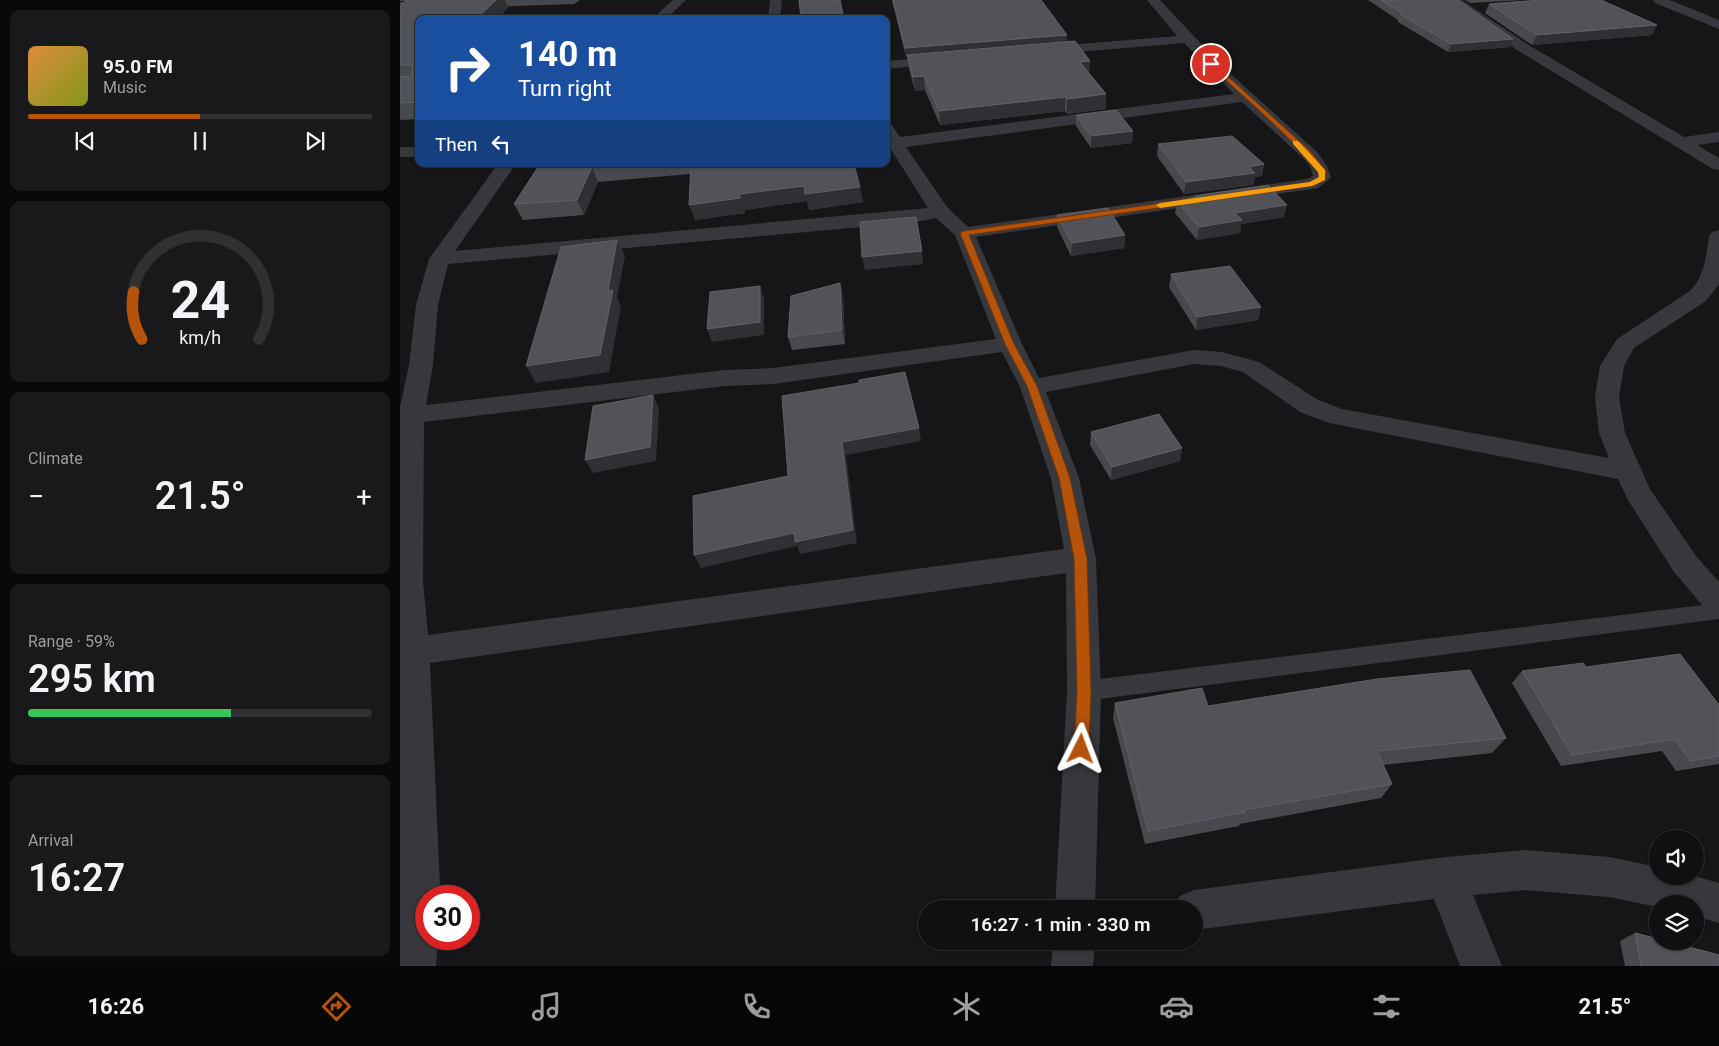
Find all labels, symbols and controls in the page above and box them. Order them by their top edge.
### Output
text: 140 m [518,34,617,75]
icon: right [435,35,500,100]
pin [1190,43,1232,85]
icon: arrive [1197,50,1225,78]
text: 95.0 FM [103,55,173,78]
text: Turn right [518,76,612,101]
text: Music [103,78,146,97]
icon: previous [71,127,99,155]
icon: pause [186,127,214,155]
icon: next [301,127,329,155]
icon: left [487,130,515,158]
text: Then [435,133,477,156]
text: 24 [170,270,230,331]
text: km/h [179,327,221,348]
text: Climate [28,449,83,468]
text: 21.5° [155,474,245,518]
text: − [28,480,44,513]
text: + [356,480,372,513]
text: Range · 59% [28,632,115,651]
text: 295 km [28,657,156,701]
position arrow [1054,722,1106,774]
map controls [1649,830,1704,950]
button: sound [1649,830,1704,885]
text: Arrival [28,831,73,850]
text: 16:27 [28,856,125,900]
speed limit sign: 30 [415,885,480,950]
button: layers [1649,895,1704,950]
text: 16:27 · 1 min · 330 m [970,913,1151,936]
icon: directions [319,989,354,1024]
icon: music [529,989,564,1024]
icon: phone [739,989,774,1024]
icon: climate [949,989,984,1024]
icon: car [1159,989,1194,1024]
icon: filters [1369,989,1404,1024]
text: 16:26 [87,994,144,1019]
text: 21.5° [1579,994,1631,1019]

